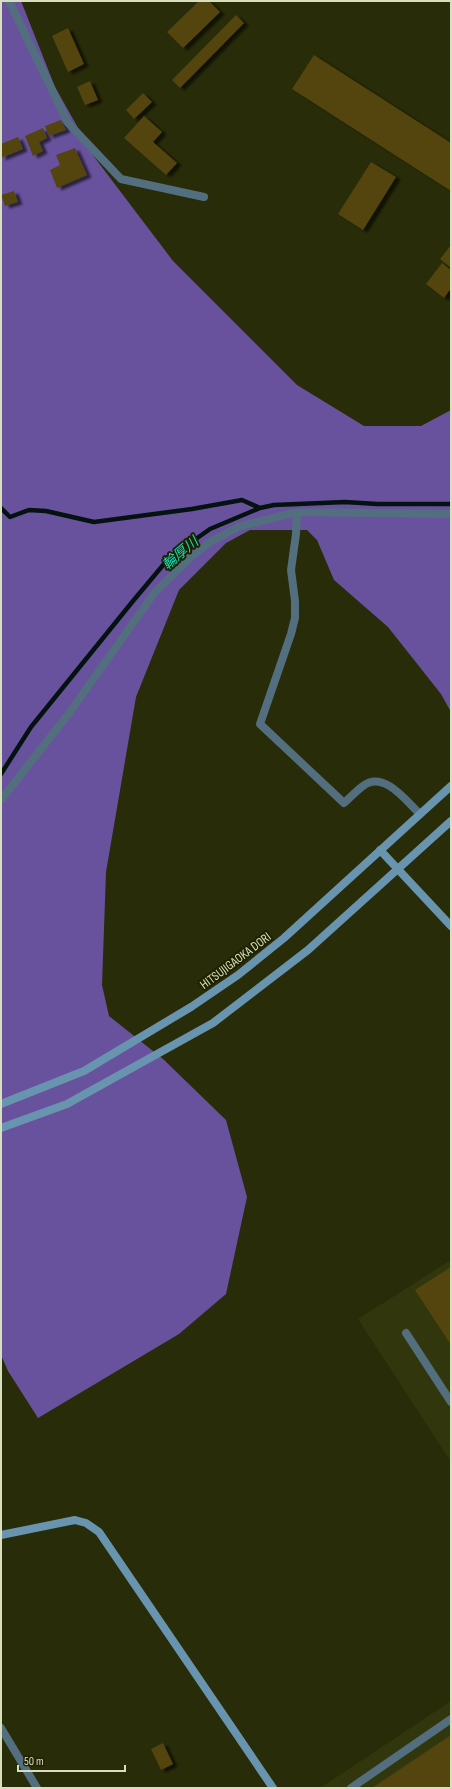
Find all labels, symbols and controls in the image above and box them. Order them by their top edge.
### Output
water label: 輪厚川 [159,532,203,573]
street label: HITSUJIGAOKA DORI [197,929,274,993]
scale bar [18,1747,125,1773]
text: 50 m [24,1754,44,1769]

